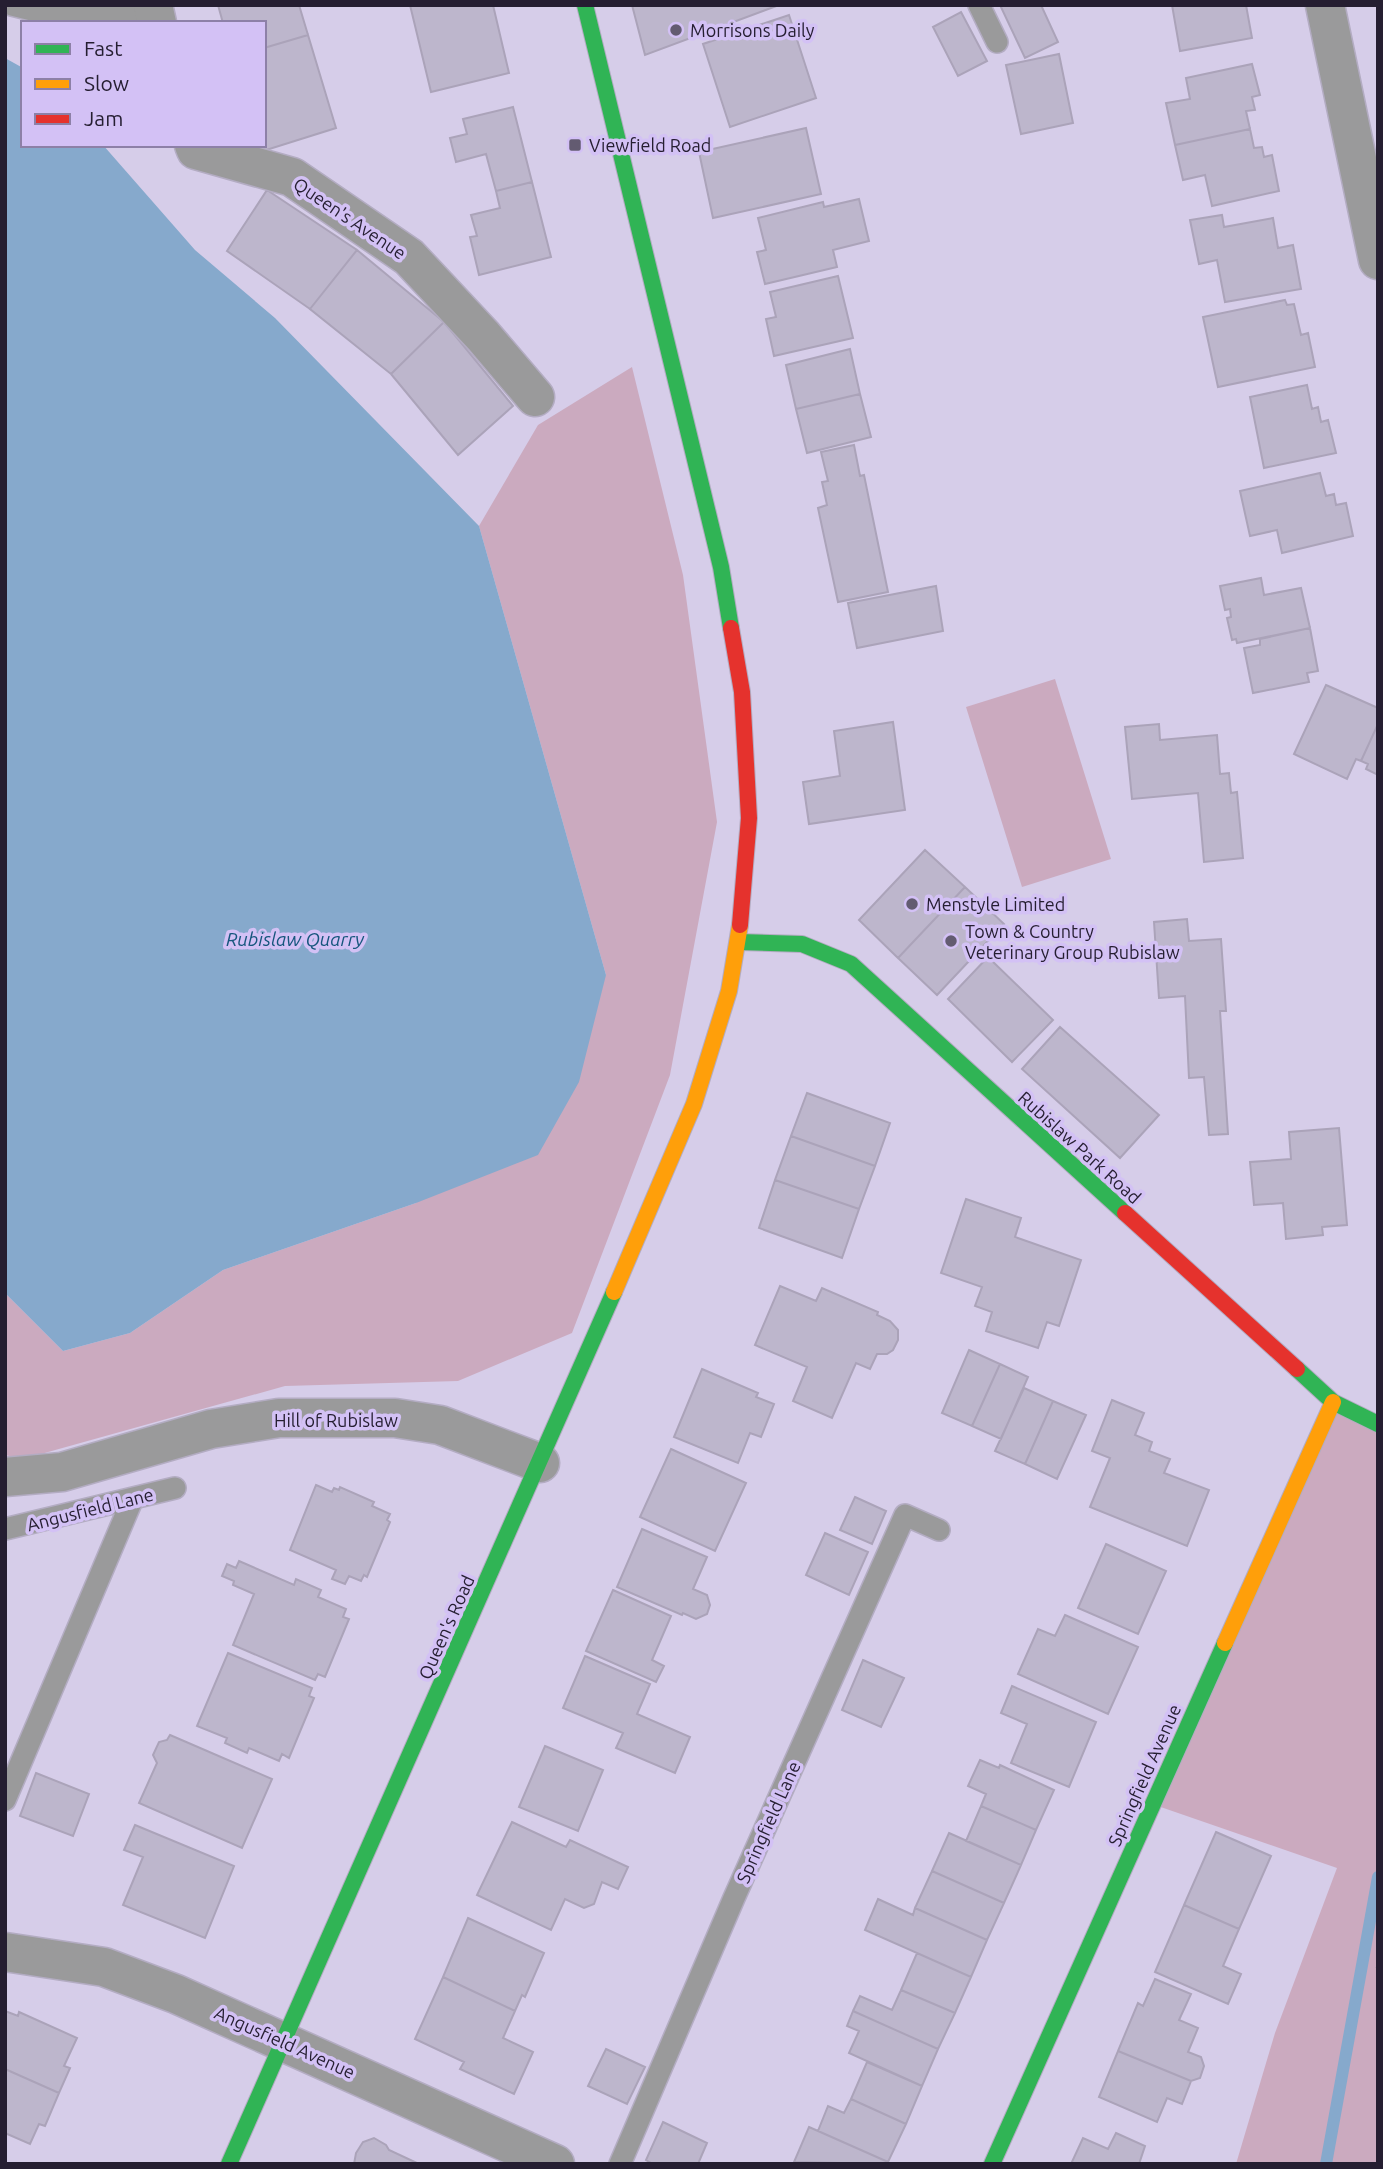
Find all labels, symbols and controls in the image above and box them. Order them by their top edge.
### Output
place label: Morrisons Daily [690,20,815,40]
legend [21,21,266,147]
marker: Morrisons Daily [668,22,684,38]
text: Fast [84,36,122,60]
text: Slow [84,71,129,95]
text: Jam [84,106,123,130]
place label: Viewfield Road [589,135,711,155]
marker: Viewfield Road [567,137,583,153]
street label: Queen's Avenue [290,173,410,264]
place label: Menstyle Limited [926,894,1065,914]
marker: Menstyle Limited [904,896,920,912]
place label: Town & Country Veterinary Group Rubislaw [965,921,1180,962]
water label: Rubislaw Quarry [226,928,365,950]
marker: Town & Country Veterinary Group Rubislaw [943,933,959,949]
street label: Rubislaw Park Road [1015,1087,1145,1207]
street label: Hill of Rubislaw [274,1410,398,1430]
street label: Angusfield Lane [25,1484,155,1534]
street label: Queen's Road [414,1572,479,1683]
street label: Springfield Avenue [1104,1701,1184,1849]
street label: Springfield Lane [732,1758,804,1886]
street label: Angusfield Avenue [212,2002,358,2082]

